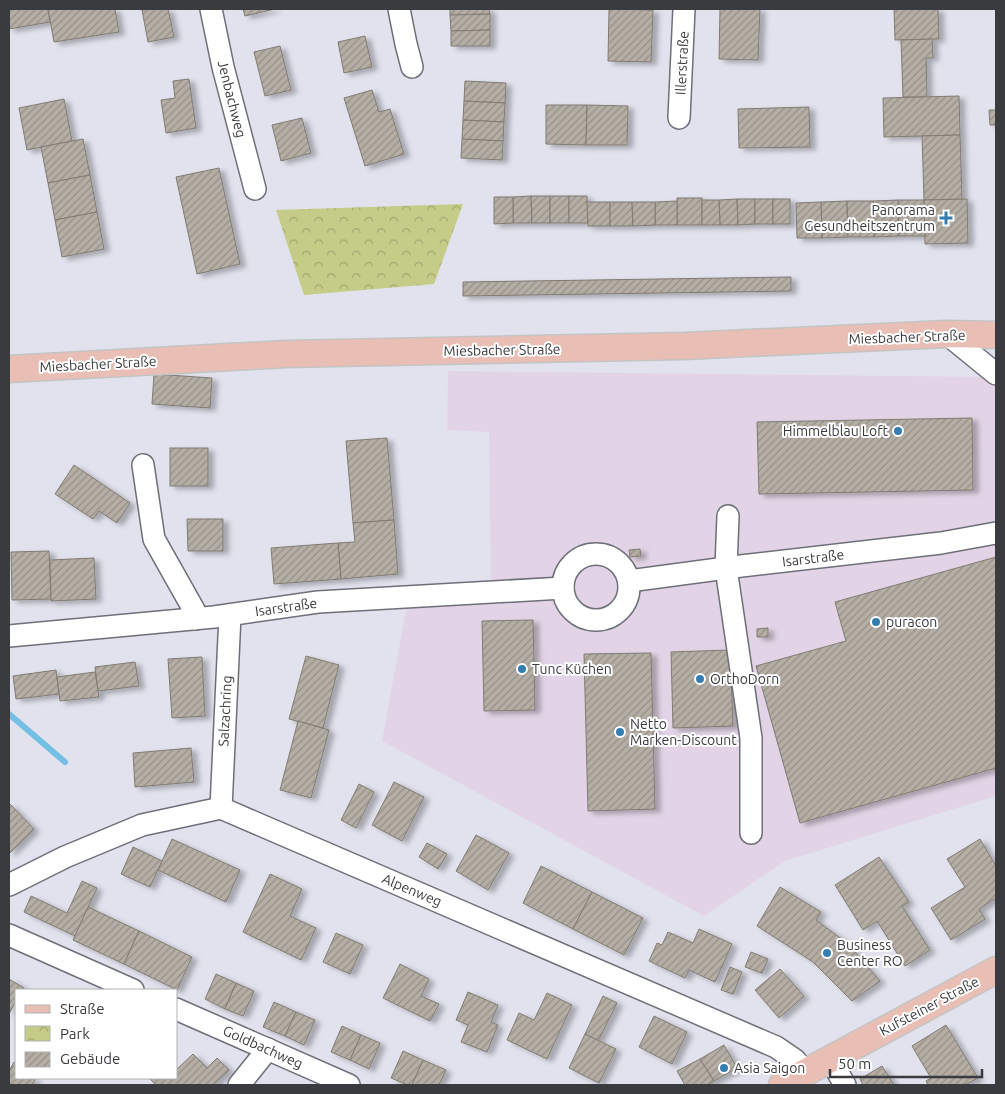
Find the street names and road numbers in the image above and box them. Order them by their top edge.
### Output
street label: Illerstraße [672,31,692,95]
street label: Jenbachweg [215,59,249,139]
street label: Miesbacher Straße [848,327,966,347]
street label: Miesbacher Straße [443,341,561,359]
street label: Miesbacher Straße [39,353,157,375]
street label: Isarstraße [781,546,845,570]
street label: Isarstraße [254,595,318,619]
street label: Salzachring [215,675,235,747]
street label: Alpenweg [380,870,444,910]
street label: Kufsteiner Straße [877,973,981,1039]
street label: Goldbachweg [221,1022,305,1072]

